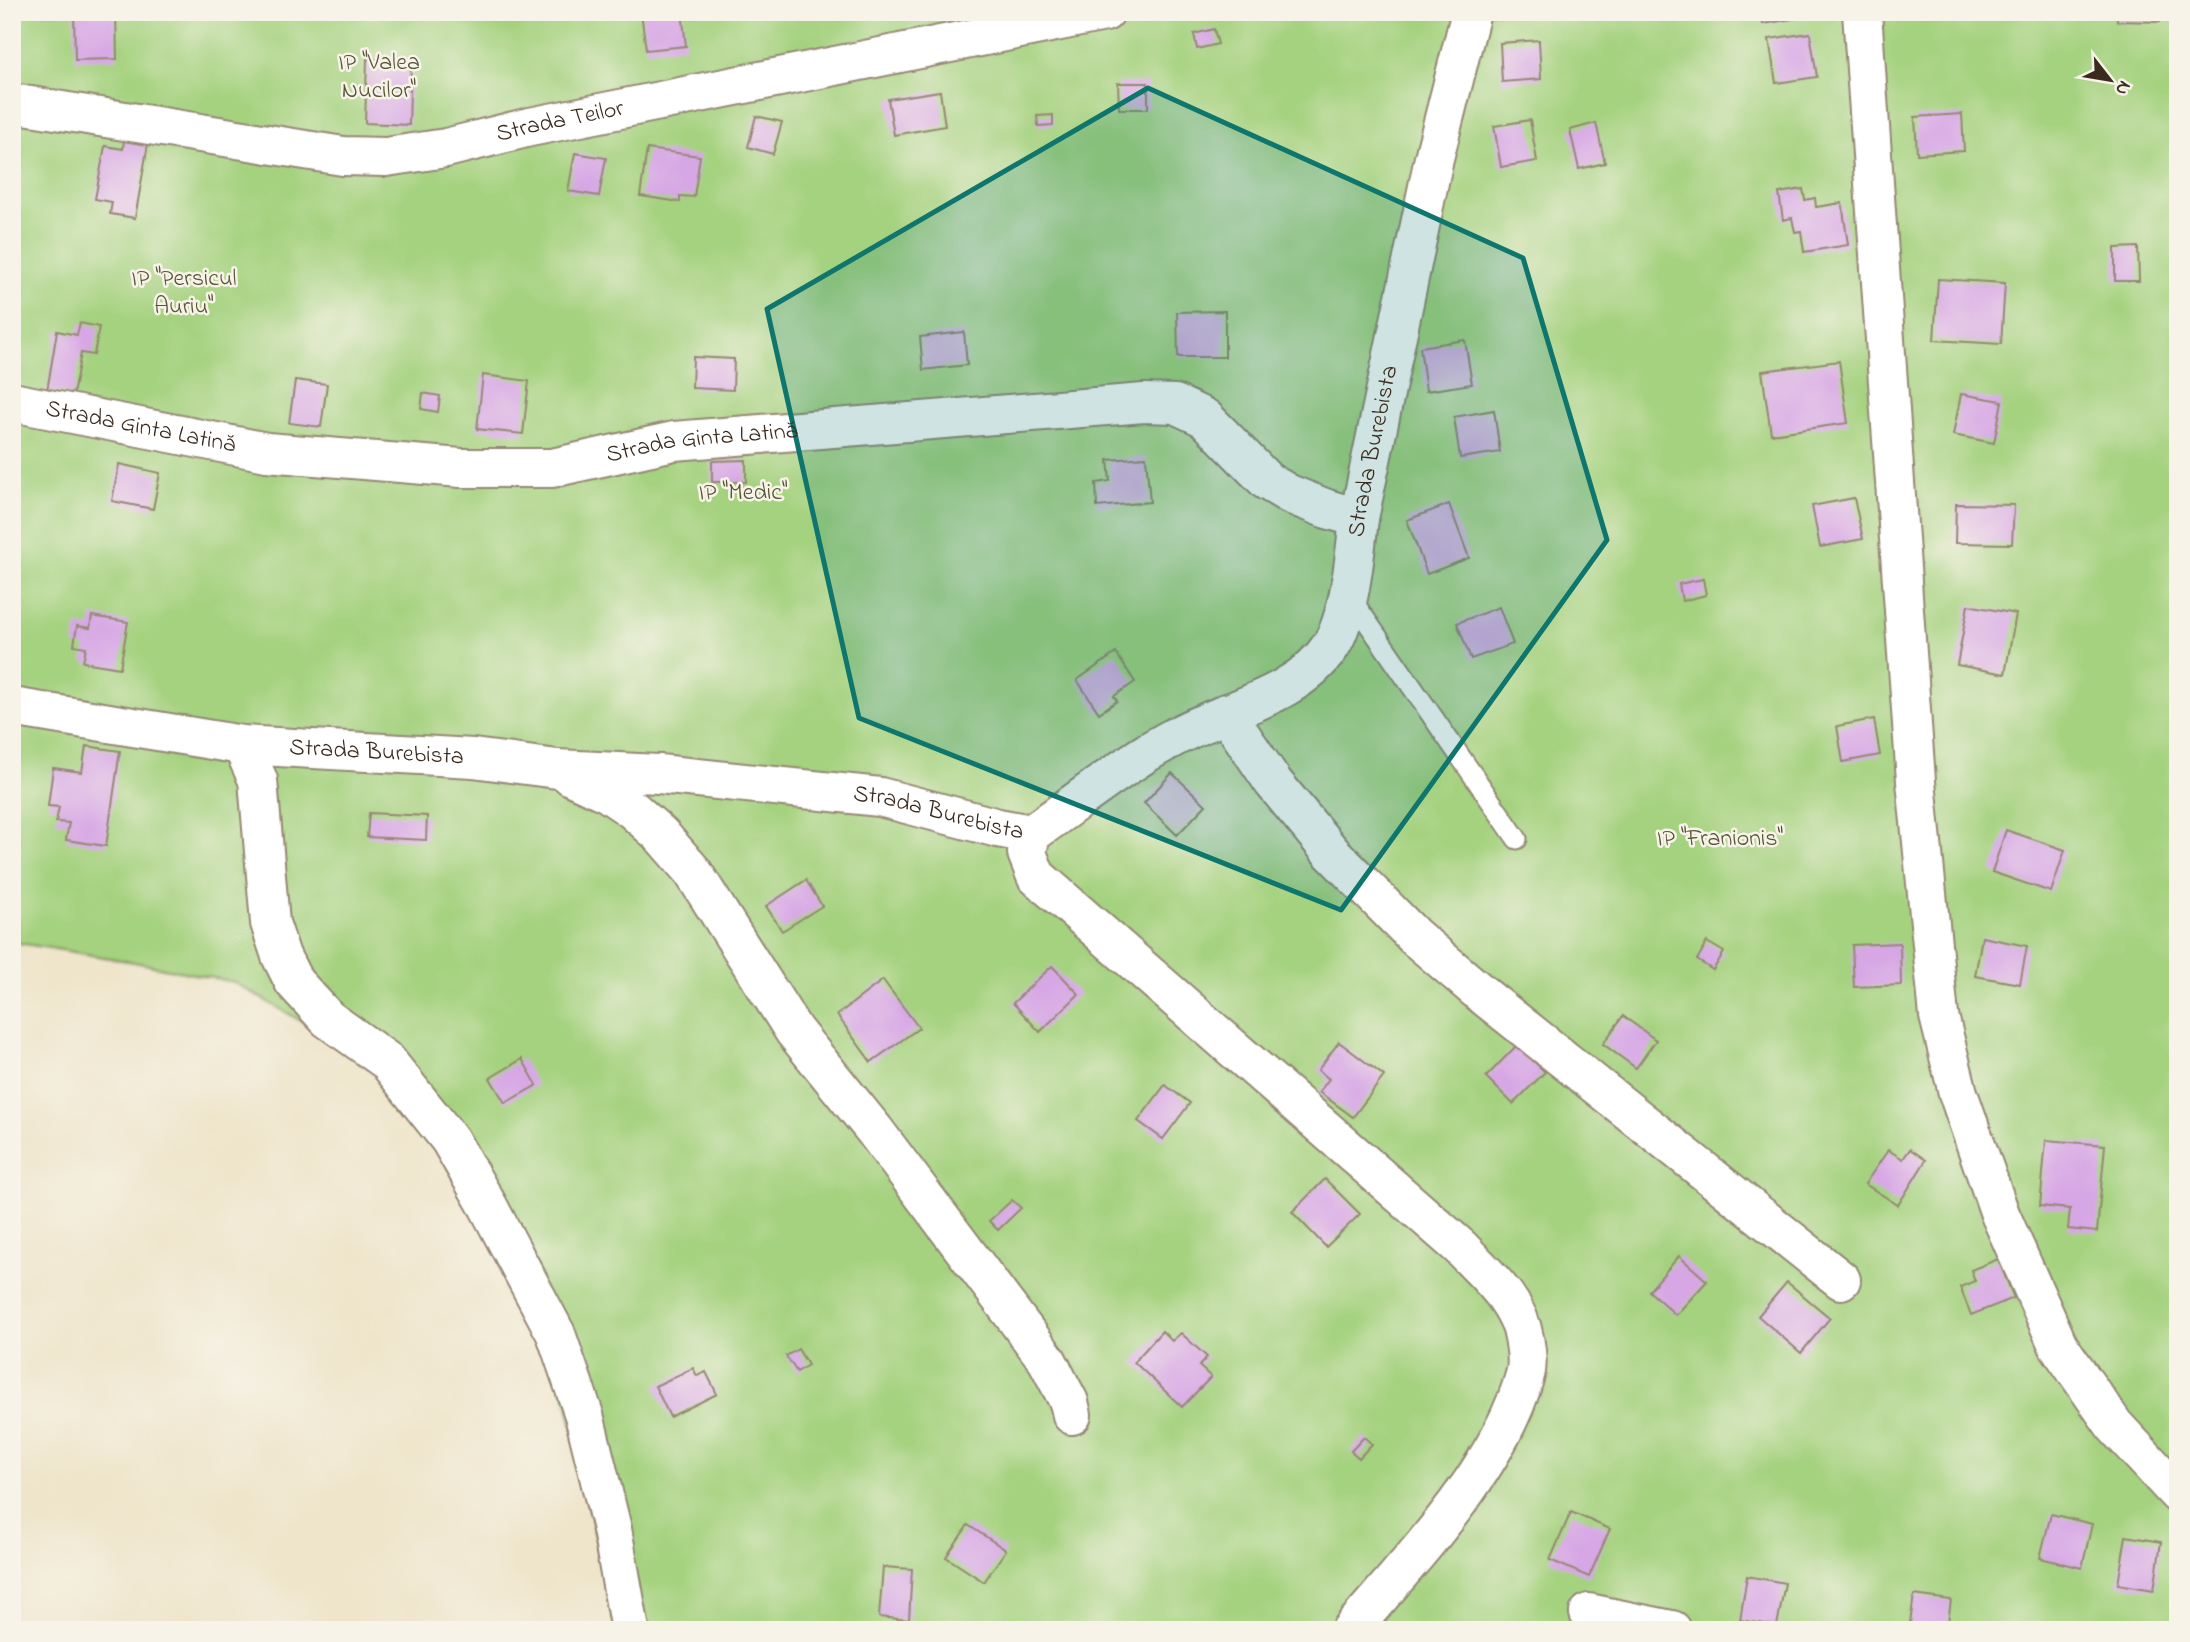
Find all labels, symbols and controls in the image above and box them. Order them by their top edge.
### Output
park label: IP "Valea Nucilor" [338,46,420,109]
north arrow [2074,46,2144,116]
text: N [2107,75,2137,100]
street label: Strada Teilor [493,91,627,152]
park label: IP "Persicul Auriu" [131,262,237,325]
street label: Strada Burebista [1340,362,1408,539]
street label: Strada Ginta Latină [43,391,239,463]
street label: Strada Ginta Latină [603,414,799,473]
park label: IP "Medic" [698,476,788,511]
street label: Strada Burebista [288,730,465,775]
street label: Strada Burebista [851,777,1027,850]
park label: IP "Franionis" [1657,822,1783,857]

